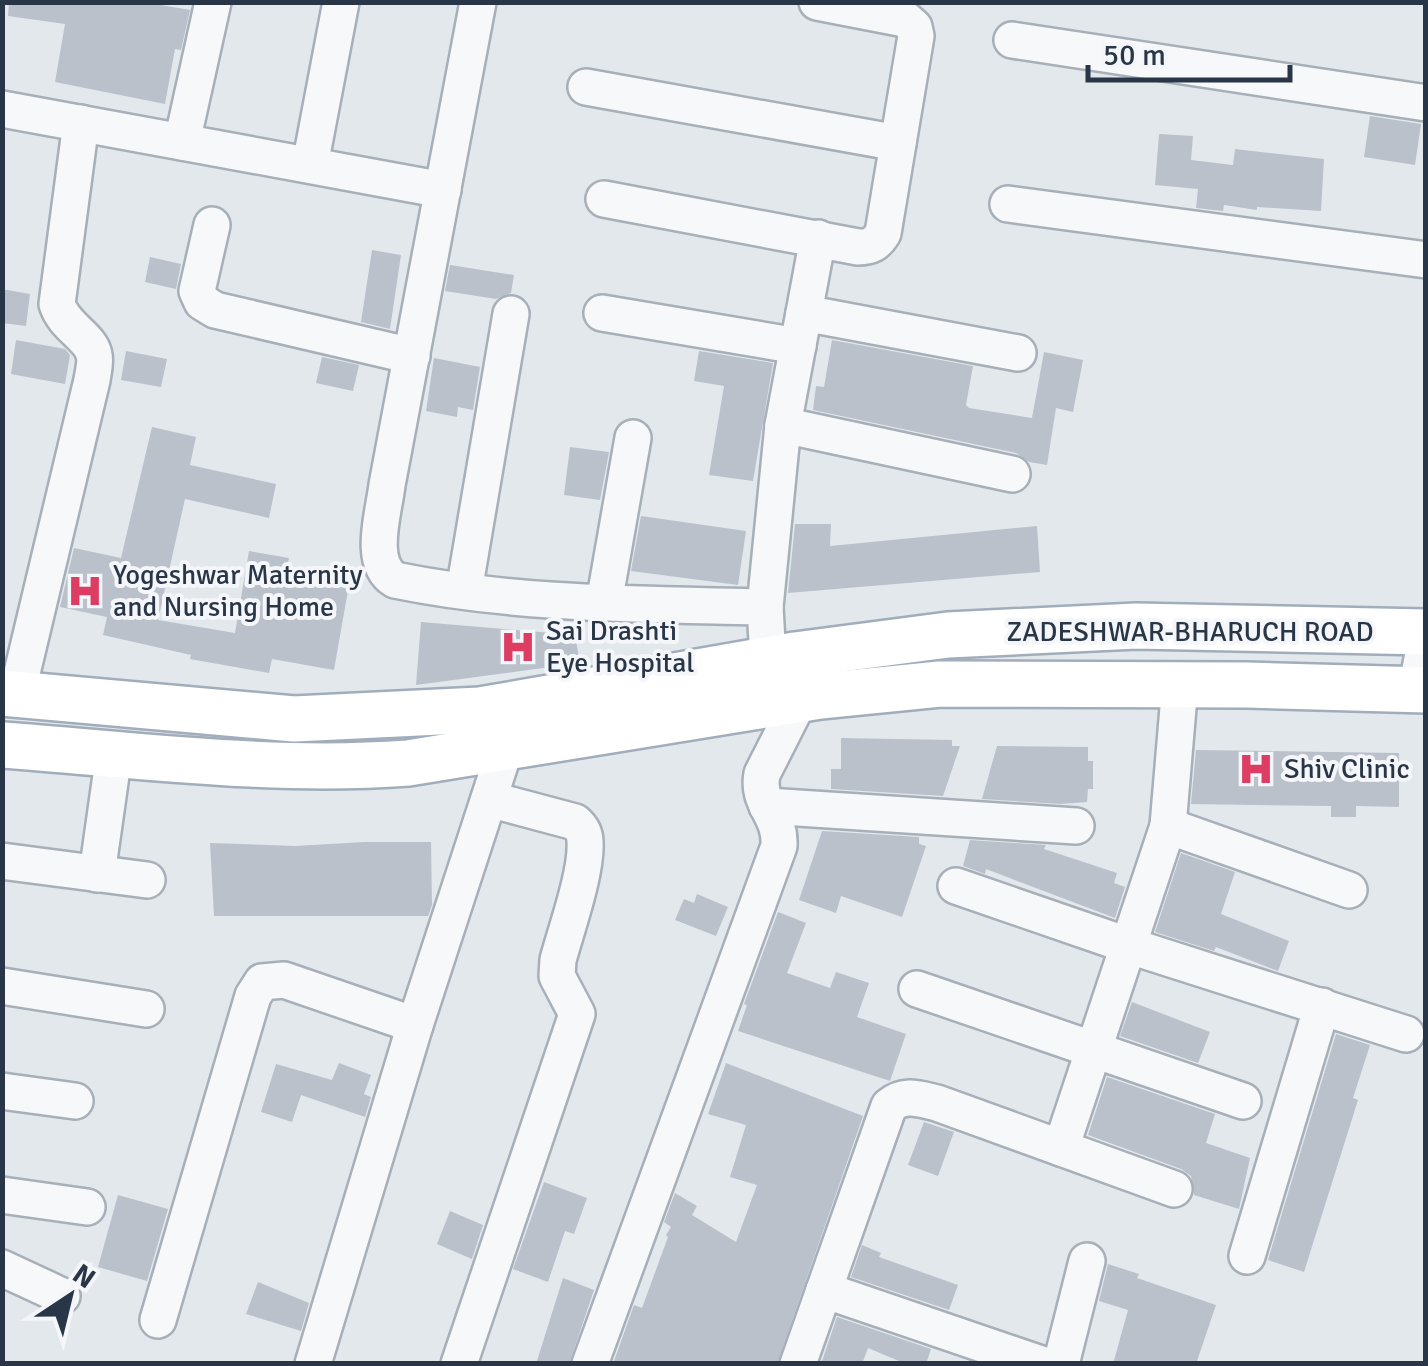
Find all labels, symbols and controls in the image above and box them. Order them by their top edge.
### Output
scale bar [1088,20,1290,82]
text: 50 m [1103,37,1166,74]
place label: Yogeshwar Maternity and Nursing Home [113,558,363,624]
hospital icon: Yogeshwar Maternity and Nursing Home [66,572,104,610]
place label: Sai Drashti Eye Hospital [546,614,695,680]
street label: ZADESHWAR-BHARUCH ROAD [1006,615,1374,649]
hospital icon: Sai Drashti Eye Hospital [499,628,537,666]
hospital icon: Shiv Clinic [1237,750,1275,788]
place label: Shiv Clinic [1284,752,1410,786]
north arrow [20,1246,120,1346]
text: N [66,1257,101,1296]

